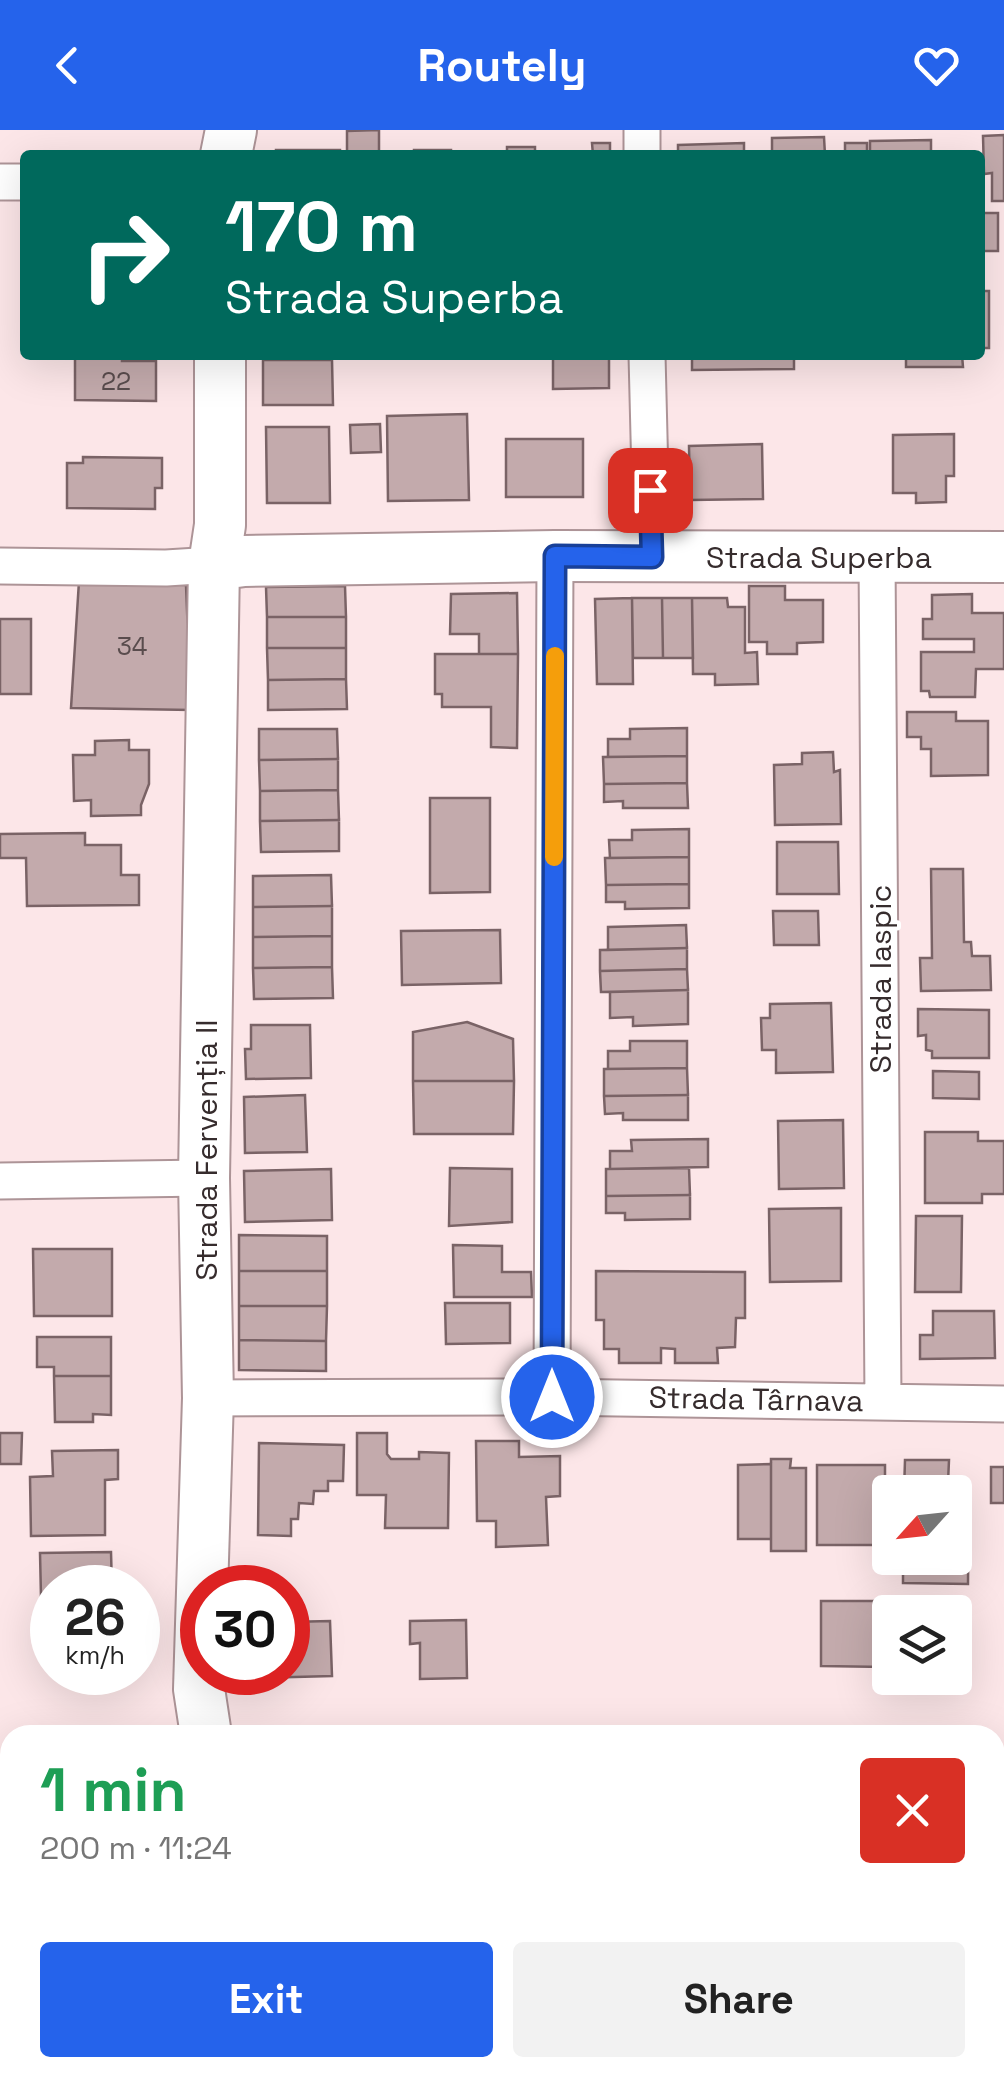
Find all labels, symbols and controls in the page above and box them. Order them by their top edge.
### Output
text: Routely [417,37,587,94]
icon: back [40,38,95,93]
icon: heart [909,38,964,93]
text: 170 m [225,182,418,271]
icon: right [60,190,190,320]
text: Strada Superba [225,269,564,326]
house number: 22 [101,365,131,397]
pin [608,448,693,533]
icon: arrive [623,463,678,518]
street label: Strada Superba [706,538,932,577]
house number: 34 [117,630,147,662]
street label: Strada Iaspic [861,885,900,1073]
street label: Strada Fervenția II [187,1019,226,1281]
position arrow [500,1345,604,1449]
street label: Strada Târnava [648,1378,864,1420]
north arrow [872,1475,972,1575]
map controls [872,1475,972,1695]
speed limit sign: 30 [180,1565,310,1695]
text: 26 [65,1586,125,1650]
button: layers [872,1595,972,1695]
text: km/h [65,1639,125,1671]
text: 1 min [40,1752,187,1829]
button: close [860,1758,965,1863]
text: 200 m · 11:24 [40,1828,232,1868]
button: Exit [40,1942,493,2057]
button: Share [513,1942,965,2057]

